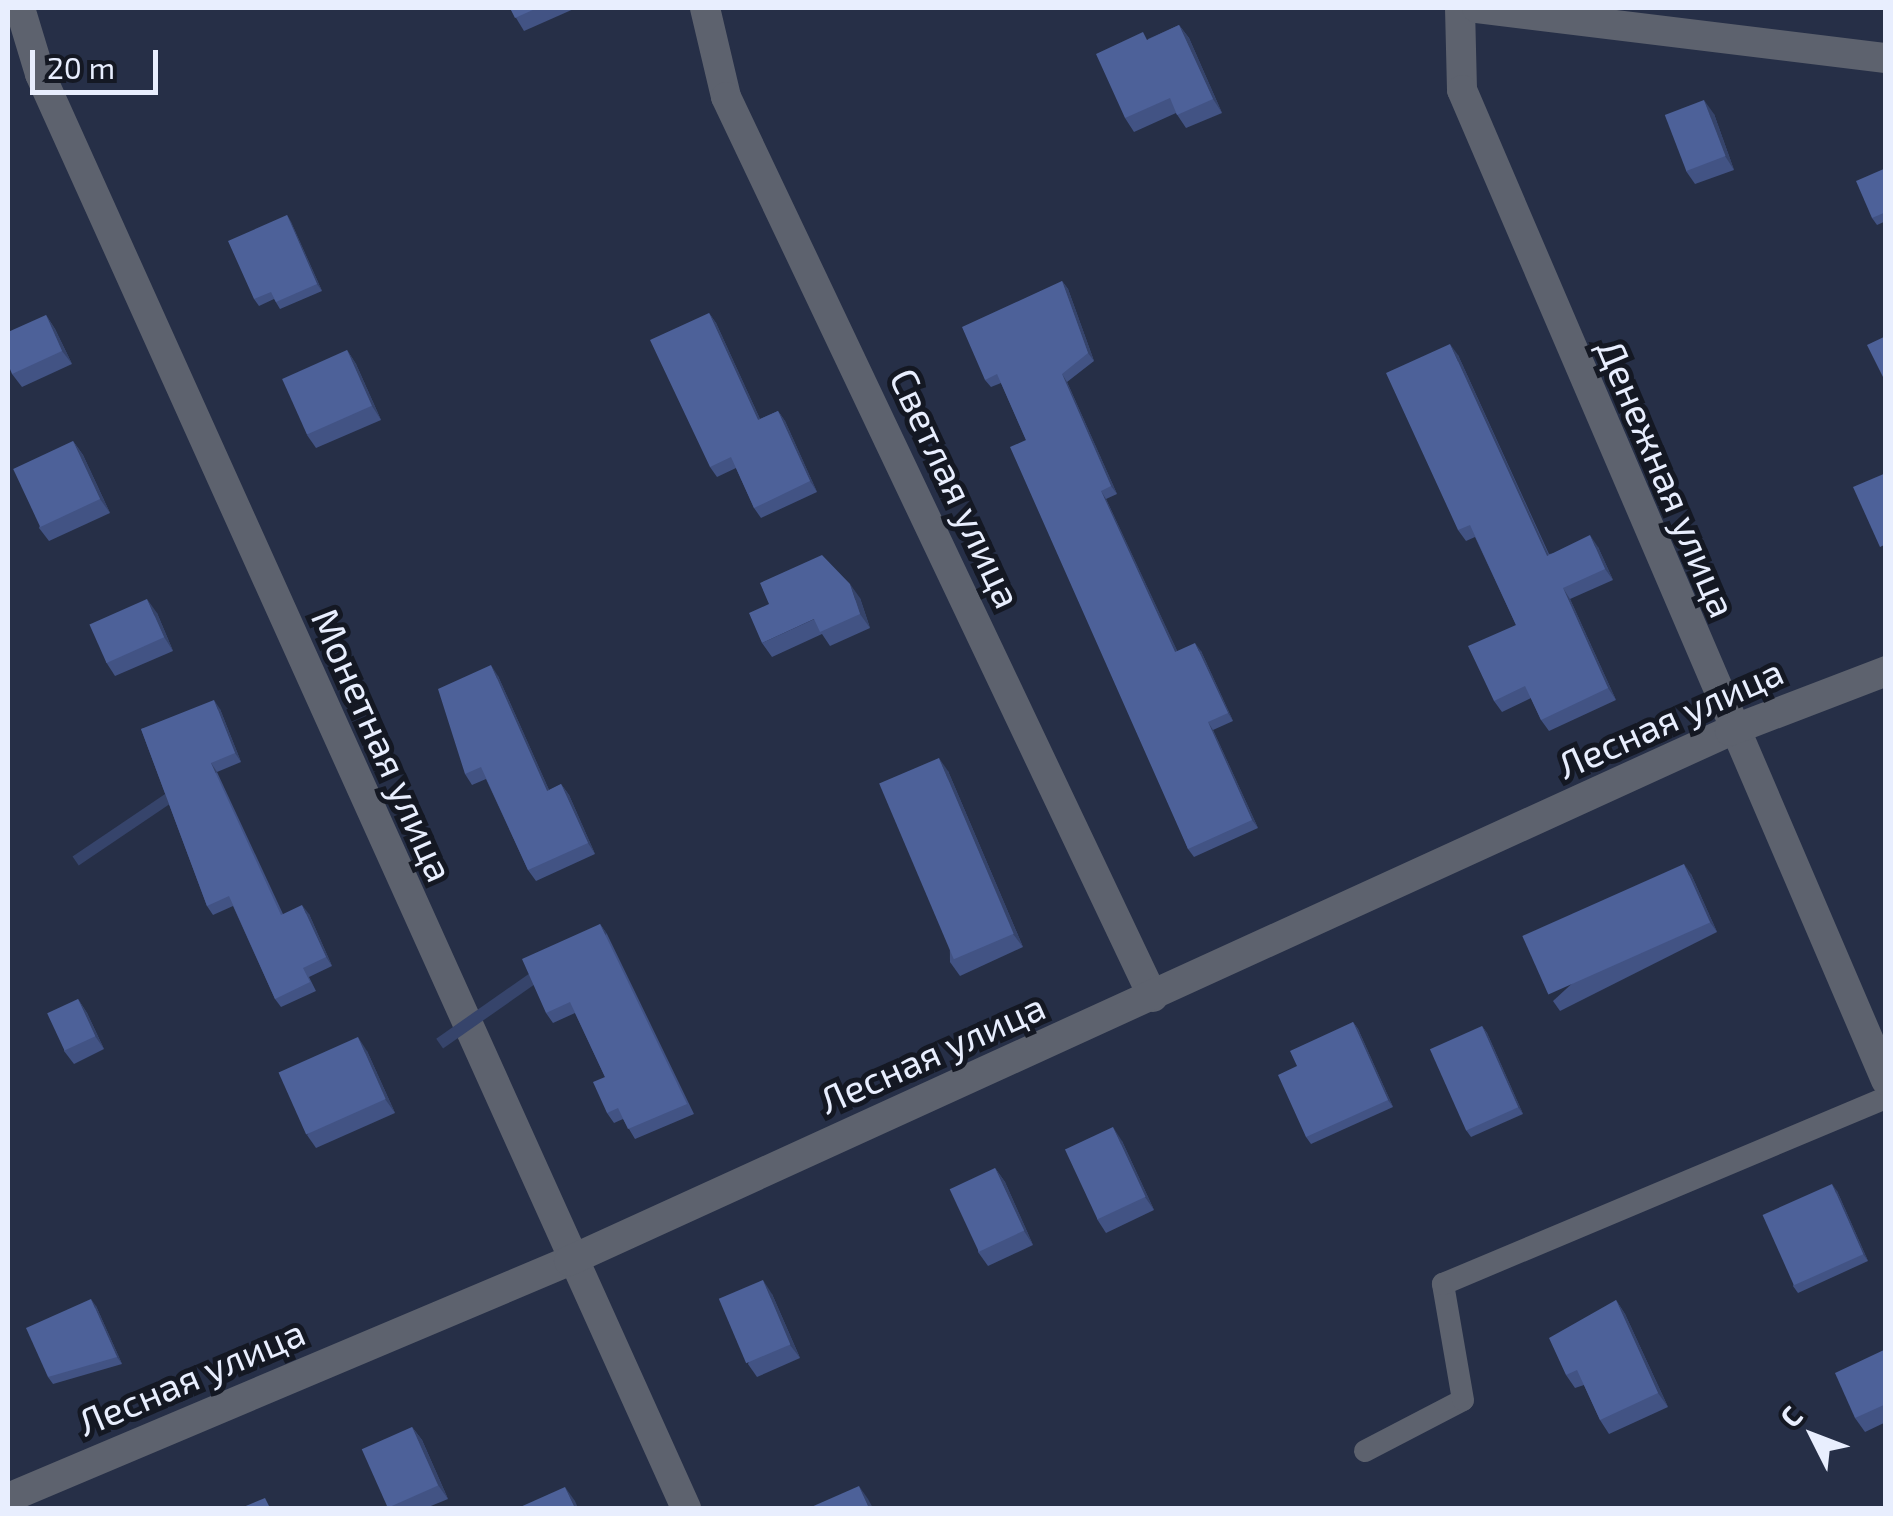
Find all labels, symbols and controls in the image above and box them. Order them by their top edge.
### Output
scale bar [35,30,162,92]
text: 20 m [47,49,115,85]
street label: Денежная улица [1588,332,1746,624]
street label: Светлая улица [881,361,1031,615]
street label: Монетная улица [302,602,464,888]
street label: Лесная улица [1550,648,1790,788]
street label: Лесная улица [812,983,1052,1123]
street label: Лесная улица [71,1309,311,1445]
north arrow [1763,1386,1863,1486]
text: С [1773,1398,1809,1433]

